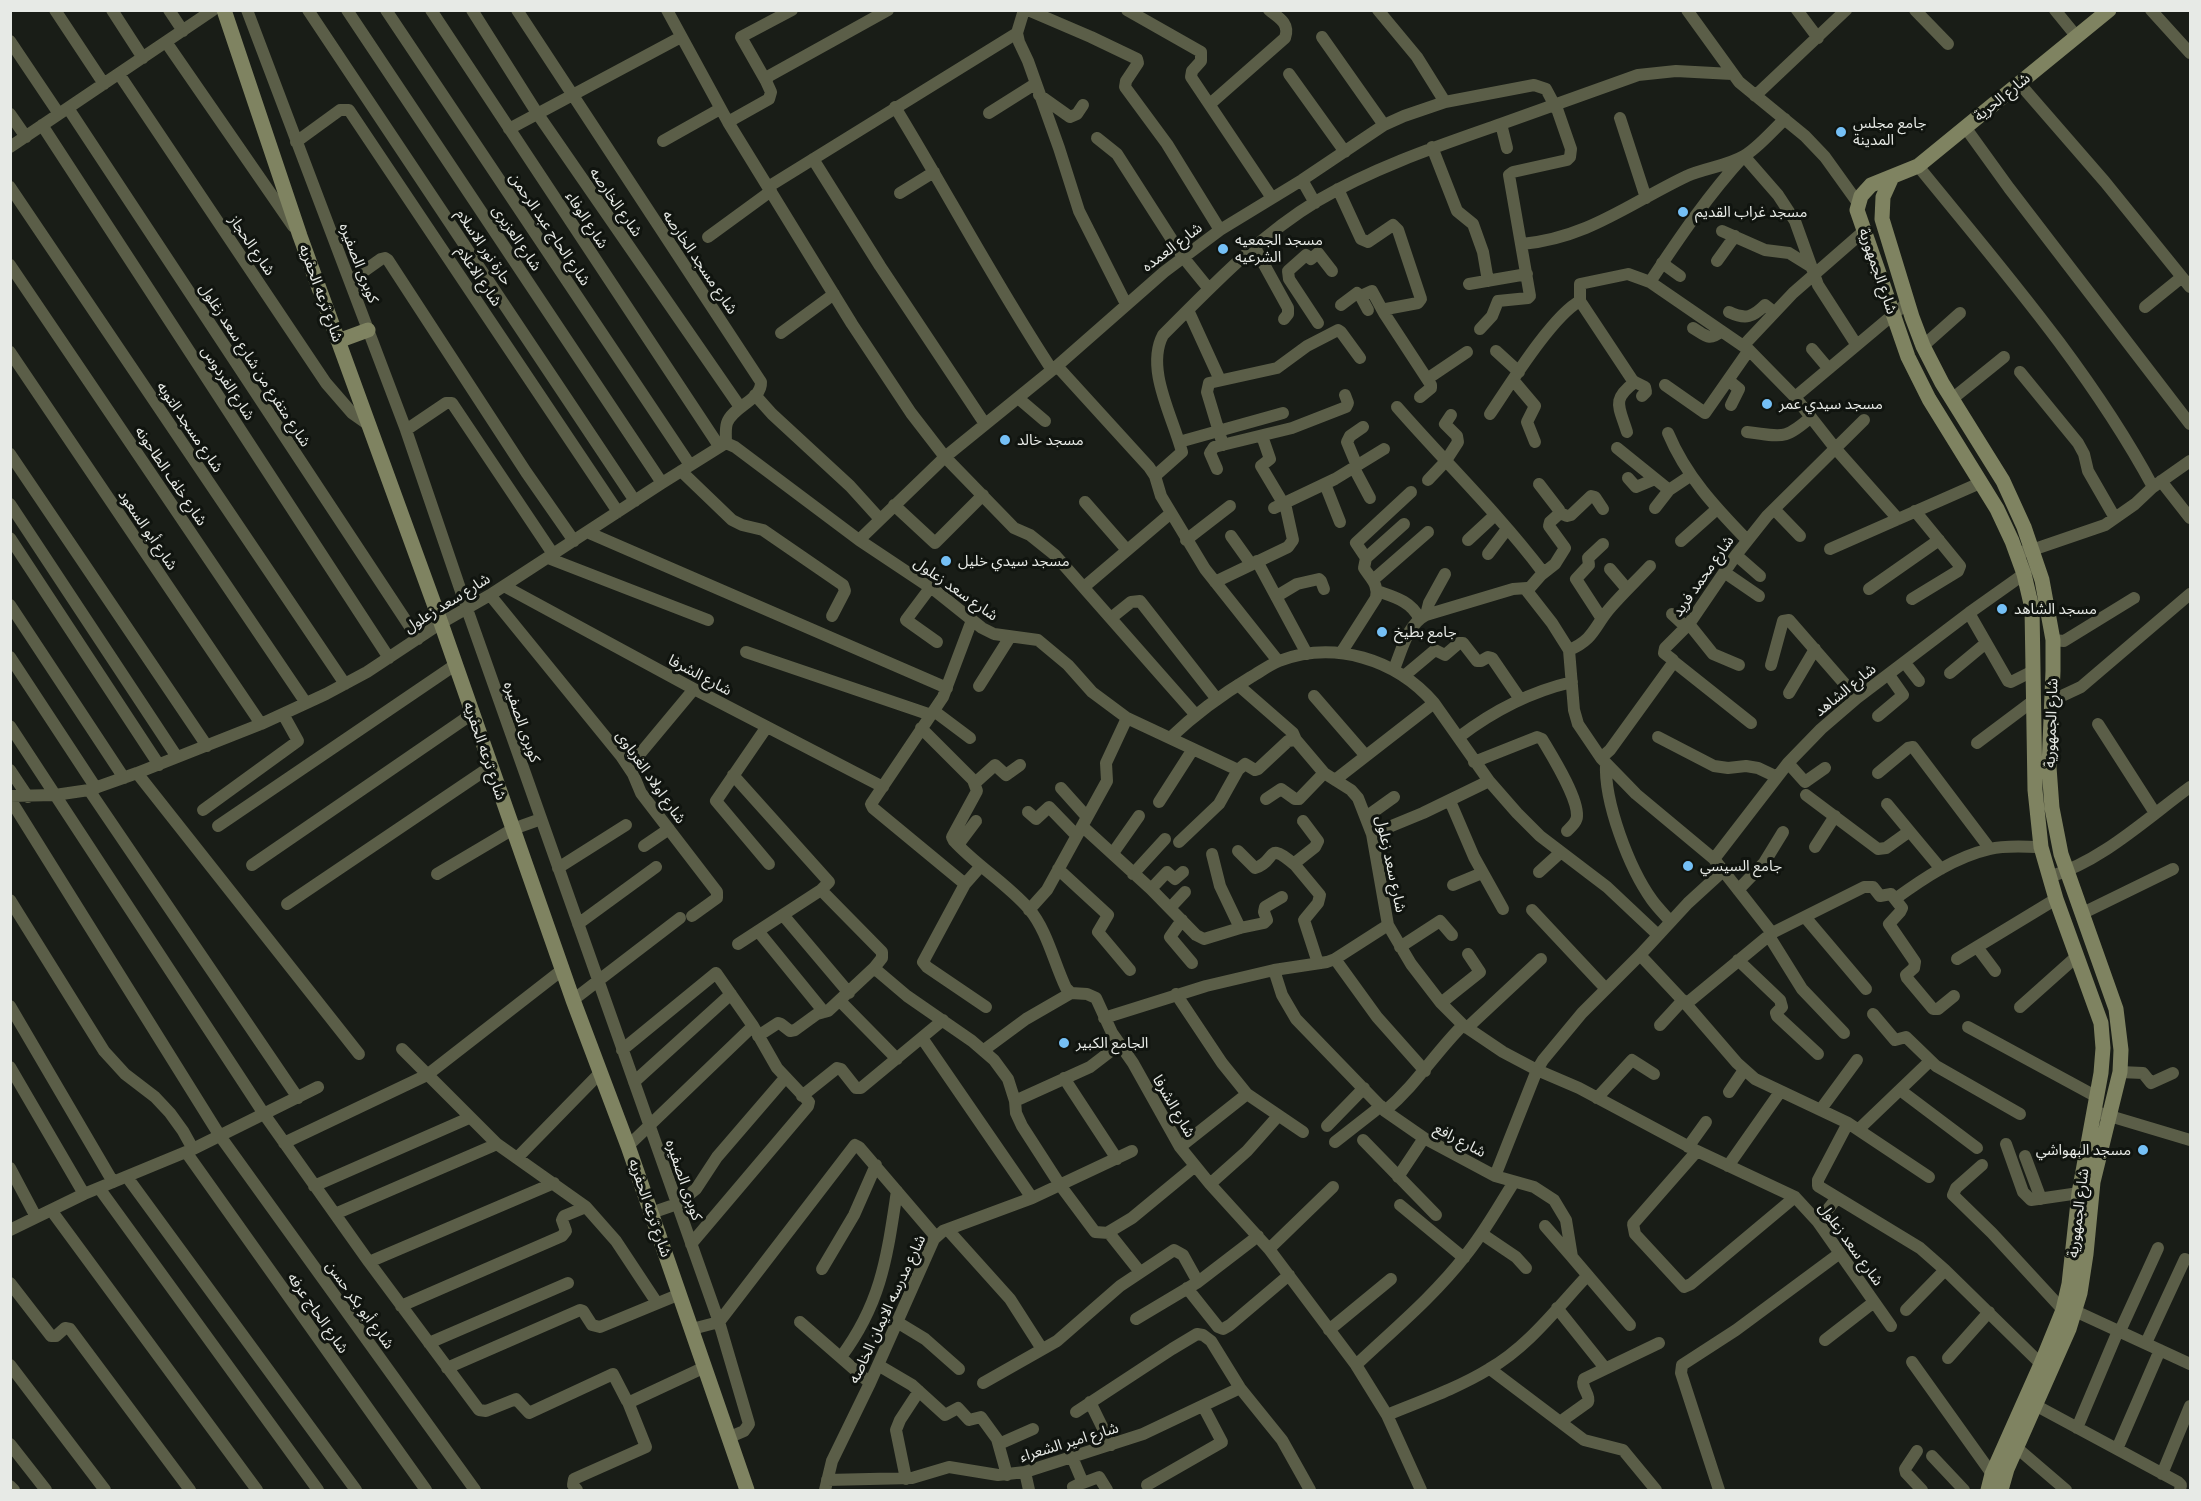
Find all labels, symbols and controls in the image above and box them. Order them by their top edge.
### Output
street label: شارع الحرية [1970,69,2034,125]
place label: جامع مجلس المدينة [1853,114,1926,149]
marker: جامع مجلس المدينة [1834,125,1848,139]
street label: شارع الخارصه [586,164,646,240]
street label: شارع الحاج عبد الرحمن [506,169,594,289]
street label: شارع الوفاء [562,188,612,252]
street label: شارع العزيرى [488,202,546,274]
place label: مسجد غراب القديم [1695,203,1807,221]
marker: مسجد غراب القديم [1676,205,1690,219]
street label: حارة نور الاسلام [452,206,516,288]
street label: شارع مسجد الخارصه [659,207,741,317]
street label: شارع الحجاز [225,211,279,279]
street label: شارع العمده [1138,219,1206,275]
street label: كوبرى الصفيره [336,220,382,306]
street label: شارع الجمهورية [1855,226,1901,316]
place label: مسجد الجمعيه الشرعيه [1235,231,1323,266]
street label: شارع ترعه الحفريه [295,242,347,344]
street label: شارع الاعلام [452,242,506,310]
marker: مسجد الجمعيه الشرعيه [1216,242,1230,256]
street label: شارع متفرع من شارع سعد زغلول [195,280,315,450]
street label: شارع الفردوس [197,342,259,424]
street label: شارع مسجد التوبه [153,378,227,476]
place label: مسجد سيدي عمر [1779,395,1883,413]
marker: مسجد سيدي عمر [1760,397,1774,411]
street label: شارع خلف الطاحونه [131,423,211,529]
place label: مسجد خالد [1017,431,1084,449]
marker: مسجد خالد [998,433,1012,447]
street label: شارع أبو السعود [115,486,181,574]
street label: شارع محمد فريد [1668,532,1738,620]
place label: مسجد سيدي خليل [958,552,1070,570]
street label: شارع سعد زعلول [911,553,1001,625]
marker: مسجد سيدي خليل [939,554,953,568]
street label: شارع سعد زعلول [401,569,493,637]
place label: مسجد الشاهد [2014,600,2097,618]
marker: مسجد الشاهد [1995,602,2009,616]
place label: جامع بطيخ [1394,623,1456,641]
marker: جامع بطيخ [1375,625,1389,639]
street label: شارع الشرفا [665,651,735,699]
street label: شارع الشاهد [1811,660,1879,720]
street label: شارع الجمهورية [2040,678,2062,768]
street label: كوبرى الصفيره [500,679,544,765]
street label: شارع ترعه الحفريه [460,700,510,802]
street label: شارع اولاد الغرباوى [612,727,690,827]
street label: شارع سعد زعلول [1372,814,1410,914]
place label: جامع السيسي [1700,857,1782,875]
marker: جامع السيسي [1681,859,1695,873]
place label: الجامع الكبير [1076,1034,1148,1052]
marker: الجامع الكبير [1057,1036,1071,1050]
street label: شارع الشرفا [1149,1071,1199,1141]
street label: شارع رافع [1431,1119,1489,1161]
street label: كوبرى الصفيره [662,1137,706,1223]
place label: مسجد البهواشي [2036,1141,2131,1159]
marker: مسجد البهواشي [2136,1143,2150,1157]
street label: شارع ترعه الحفريه [625,1157,675,1259]
street label: شارع الجمهورية [2064,1167,2092,1259]
street label: شارع سعد زعلول [1815,1199,1887,1289]
street label: شارع مدرسه الايمان الخاصه [845,1232,929,1386]
street label: شارع أبو بكر حسن [322,1258,398,1352]
street label: شارع الحاج عرفه [284,1269,352,1357]
street label: شارع امير الشعراء [1017,1418,1121,1466]

